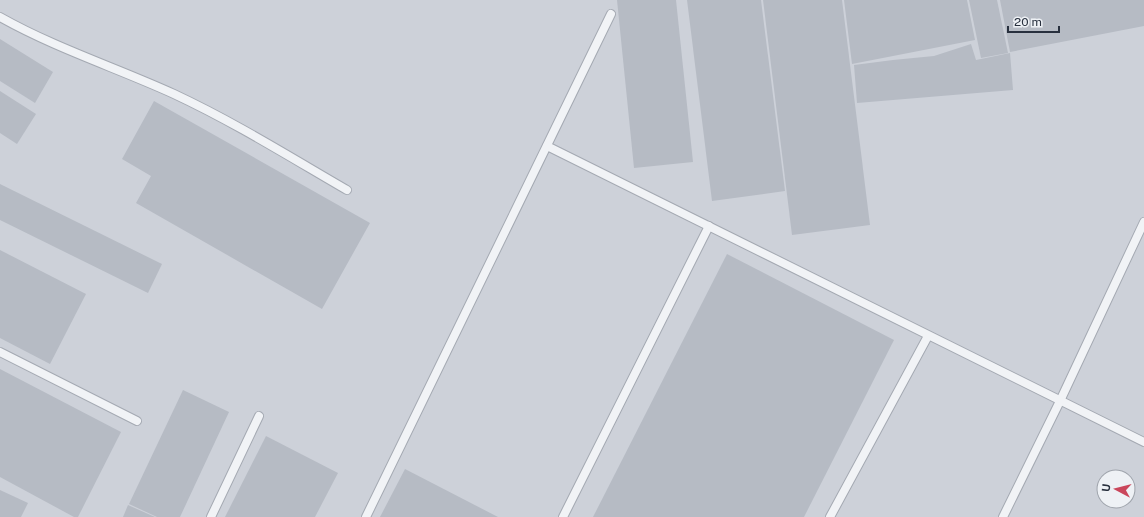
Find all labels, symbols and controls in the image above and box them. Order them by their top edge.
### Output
scale bar [1008,8,1059,34]
text: 20 m [1014,15,1042,29]
north arrow [1096,469,1136,509]
text: U [1100,483,1113,492]

